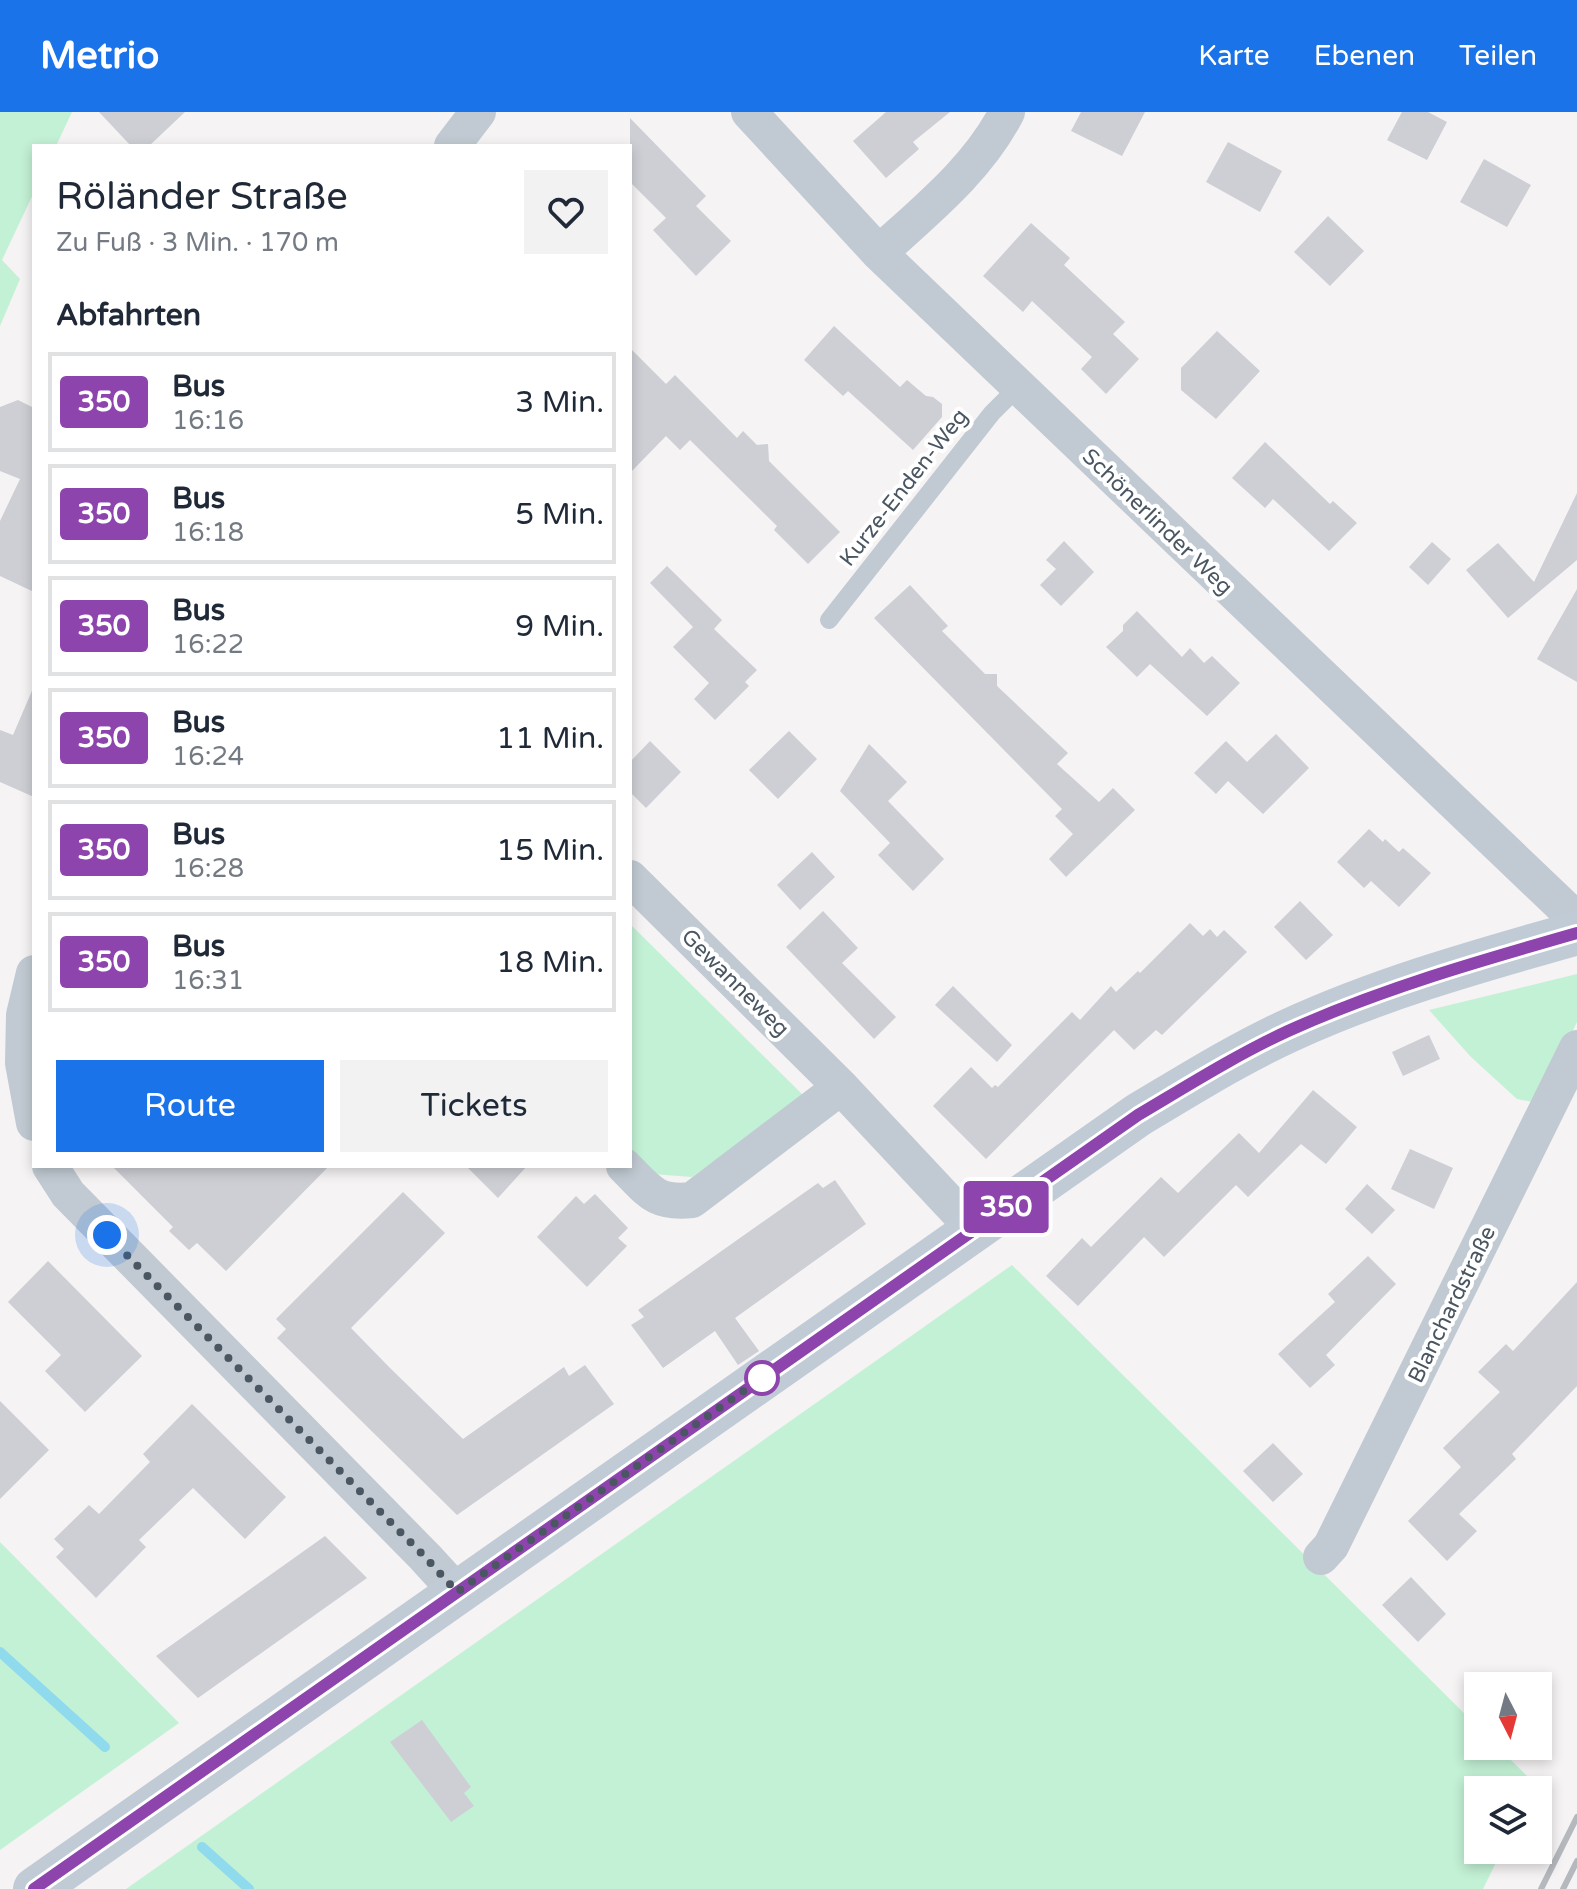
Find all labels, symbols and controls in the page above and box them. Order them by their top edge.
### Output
text: Metrio [40,33,159,79]
text: Karte [1198,39,1270,73]
text: Ebenen [1314,39,1415,73]
text: Teilen [1459,39,1537,73]
button: heart [524,170,608,254]
text: Röländer Straße [56,174,348,220]
text: Zu Fuß · 3 Min. · 170 m [56,227,339,258]
text: Abfahrten [56,297,201,334]
text: Bus [172,368,225,405]
text: 3 Min. [515,384,604,421]
text: 350 [78,385,130,419]
street label: Kurze-Enden-Weg [834,404,973,571]
text: 16:16 [172,405,244,436]
street label: Schönerlinder Weg [1077,443,1238,600]
text: Bus [172,480,225,517]
text: 5 Min. [515,496,604,533]
text: 350 [78,497,130,531]
text: 16:18 [172,517,244,548]
text: Bus [172,592,225,629]
text: 9 Min. [515,608,604,645]
text: 350 [78,609,130,643]
text: 16:22 [172,629,244,660]
text: Bus [172,704,225,741]
text: 11 Min. [496,720,604,757]
text: 350 [78,721,130,755]
text: 16:24 [172,741,244,772]
text: Bus [172,816,225,853]
text: 15 Min. [496,832,604,869]
text: 350 [78,833,130,867]
text: 16:28 [172,853,244,884]
street label: Gewanneweg [676,924,794,1042]
text: Bus [172,928,225,965]
text: 18 Min. [496,944,604,981]
text: 350 [78,945,130,979]
text: 16:31 [172,965,244,996]
button: Route [56,1060,324,1152]
button: Tickets [340,1060,608,1152]
line badge: 350 [960,1181,1052,1233]
text: 350 [980,1190,1032,1224]
your location [87,1215,127,1255]
street label: Blanchardstraße [1403,1222,1501,1387]
unlabelled marker [745,1361,779,1395]
north arrow [1464,1672,1552,1760]
map controls [1464,1672,1552,1864]
button: layers [1464,1776,1552,1864]

